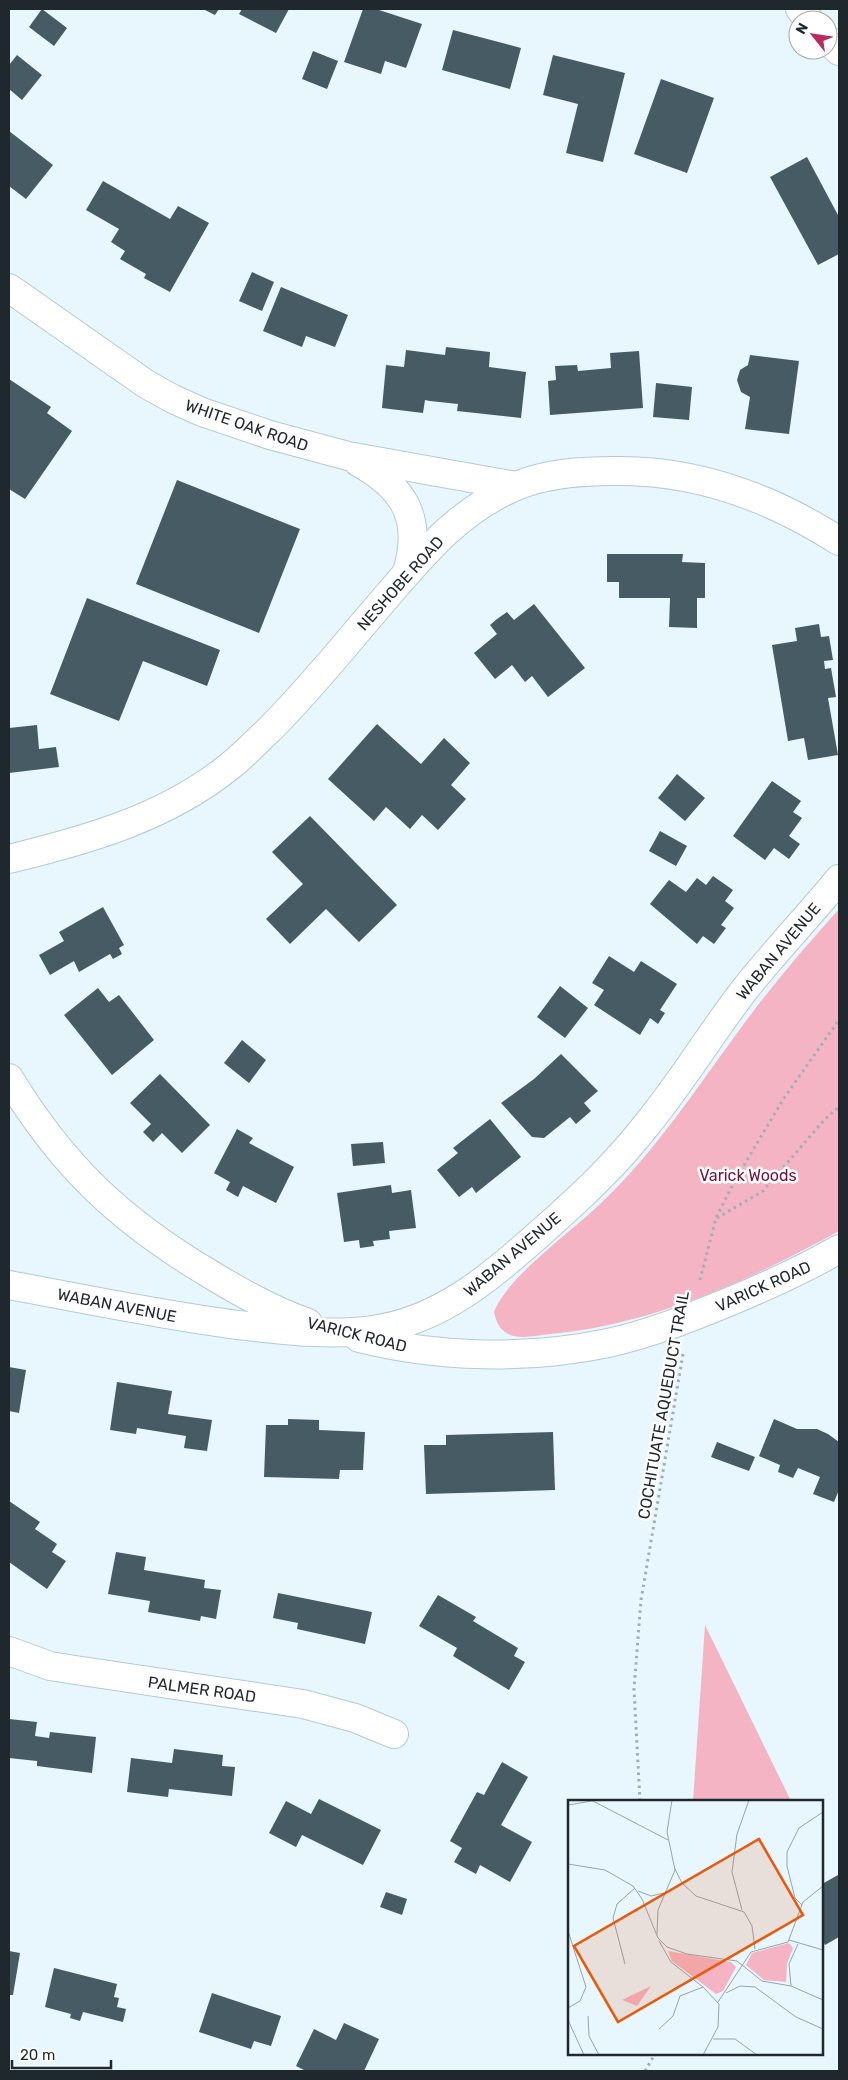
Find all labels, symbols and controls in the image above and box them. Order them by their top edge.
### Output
north arrow [788,10,838,60]
text: N [792,20,812,37]
street label: WHITE OAK ROAD [183,395,311,455]
street label: NESHOBE ROAD [353,532,448,634]
street label: WABAN AVENUE [732,899,825,1004]
park label: Varick Woods [699,1166,797,1185]
street label: WABAN AVENUE [460,1208,565,1301]
street label: VARICK ROAD [713,1257,814,1316]
street label: WABAN AVENUE [56,1285,178,1326]
street label: COCHITUATE AQUEDUCT TRAIL [634,1289,693,1521]
street label: VARICK ROAD [305,1313,409,1356]
street label: PALMER ROAD [147,1673,257,1706]
inset map [568,1800,823,2055]
scale bar [12,2038,111,2070]
text: 20 m [20,2046,55,2064]

